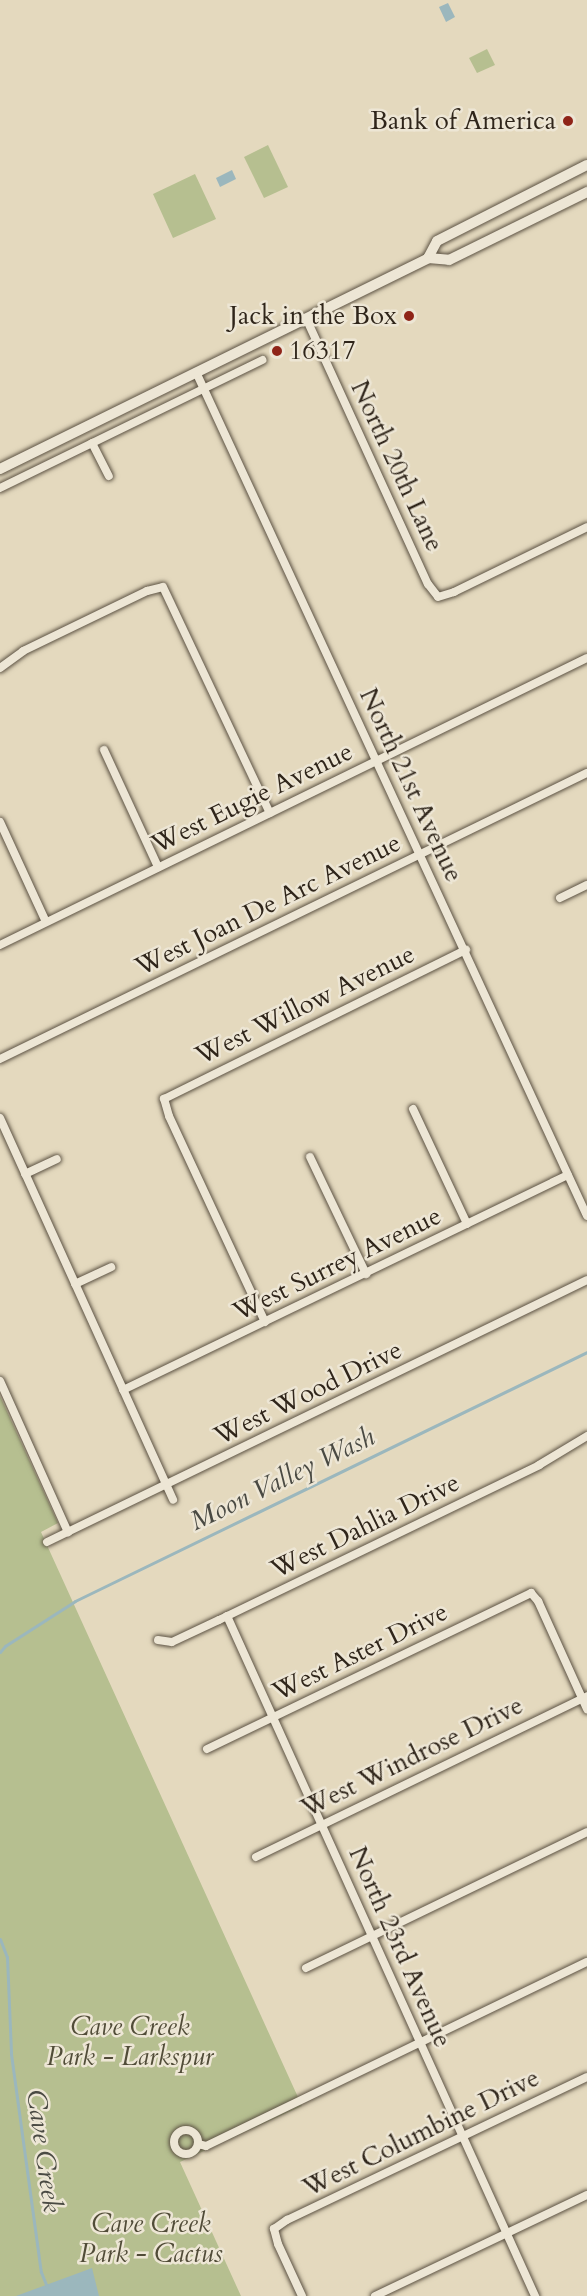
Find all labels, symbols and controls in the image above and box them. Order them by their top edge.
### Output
place label: Bank of America [370,105,556,137]
marker: Bank of America [561,114,575,128]
place label: Jack in the Box [229,300,397,332]
marker: Jack in the Box [402,309,416,323]
place label: 16317 [289,335,356,367]
marker: 16317 [270,344,284,358]
street label: North 20th Lane [344,376,450,556]
street label: North 21st Avenue [352,683,470,887]
street label: West Eugie Avenue [146,736,358,860]
street label: West Joan De Arc Avenue [130,827,406,983]
street label: West Willow Avenue [190,938,420,1072]
street label: West Surrey Avenue [228,1200,446,1328]
street label: West Wood Drive [209,1334,407,1452]
water label: Moon Valley Wash [184,1420,380,1538]
street label: West Dahlia Drive [266,1467,464,1585]
street label: West Aster Drive [267,1596,453,1708]
street label: West Windrose Drive [296,1690,528,1824]
street label: North 23rd Avenue [342,1842,458,2052]
park label: Cave Creek Park - Larkspur [46,2011,214,2072]
street label: West Columbine Drive [298,2062,544,2204]
water label: Cave Creek [19,2087,69,2215]
park label: Cave Creek Park - Cactus [79,2208,223,2270]

